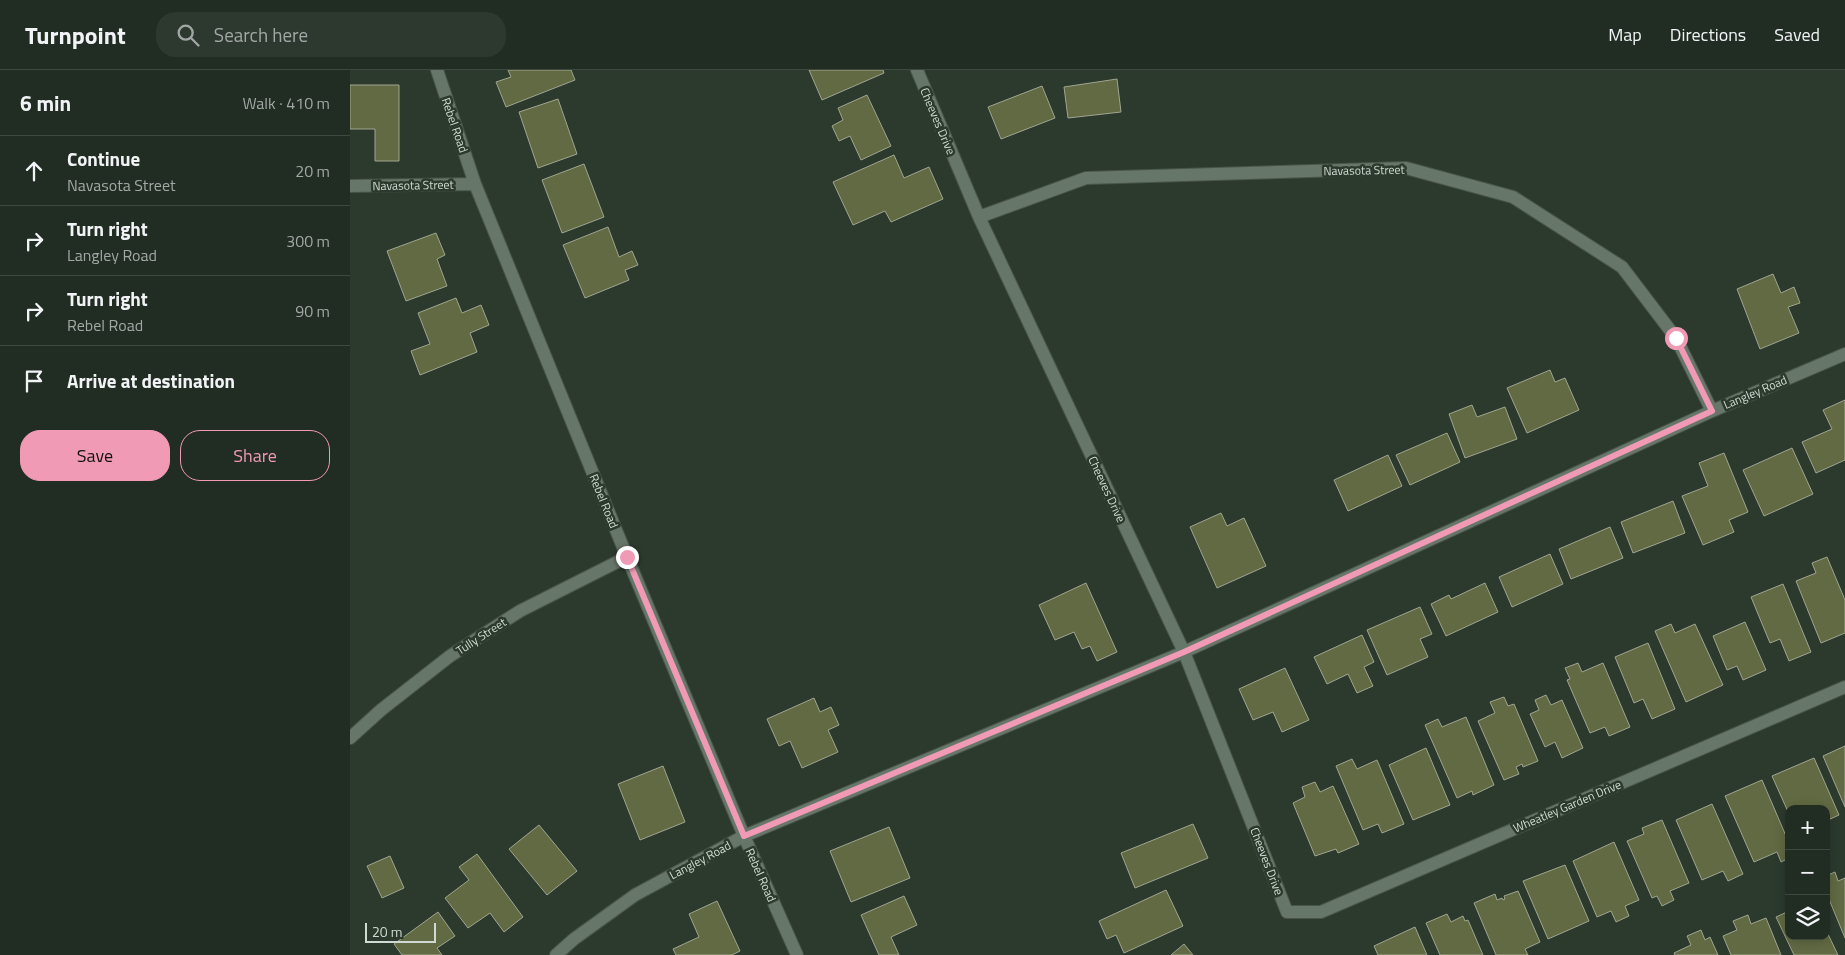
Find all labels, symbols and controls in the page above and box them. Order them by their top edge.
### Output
search box [156,12,506,57]
text: Turnpoint [25,17,126,53]
text: Search here [214,20,308,49]
icon: search [174,21,202,49]
text: Map [1608,21,1642,48]
text: Directions [1670,21,1746,48]
text: Saved [1774,21,1820,48]
street label: Cheeves Drive [915,85,961,157]
text: 6 min [20,87,71,119]
text: Walk · 410 m [242,91,330,115]
street label: Rebel Road [437,95,473,155]
text: Continue [67,144,140,173]
icon: ahead [20,157,48,185]
text: 20 m [295,159,330,183]
street label: Navasota Street [1323,160,1406,180]
text: Navasota Street [67,173,176,197]
street label: Navasota Street [372,175,455,195]
text: Turn right [67,214,148,243]
icon: right [20,227,48,255]
text: 300 m [286,229,330,253]
text: Langley Road [67,243,157,267]
text: Turn right [67,284,148,313]
icon: right [20,297,48,325]
text: 90 m [295,299,330,323]
text: Rebel Road [67,313,143,337]
route start [1665,327,1688,350]
text: Arrive at destination [67,366,235,395]
icon: arrive [20,367,48,395]
street label: Langley Road [1720,370,1790,414]
button: Save [20,430,170,481]
button: Share [180,430,330,481]
street label: Cheeves Drive [1083,453,1131,525]
street label: Rebel Road [584,471,624,531]
route end [616,546,639,569]
street label: Tully Street [452,612,511,659]
street label: Wheatley Garden Drive [1510,775,1624,837]
map controls [1785,805,1830,940]
button: + [1785,805,1830,850]
street label: Cheeves Drive [1245,824,1289,898]
street label: Langley Road [666,836,734,884]
street label: Rebel Road [741,845,781,905]
button: − [1785,850,1830,895]
button: layers [1785,895,1830,940]
scale bar [365,920,436,943]
text: 20 m [372,921,402,942]

